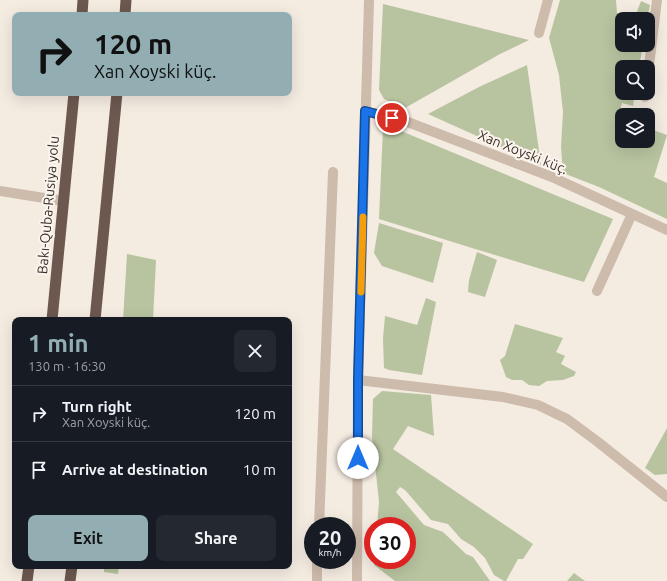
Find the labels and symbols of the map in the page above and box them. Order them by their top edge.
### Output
pin [375,101,409,135]
street label: Xan Xoyski küç. [476,127,570,177]
street label: Bakı-Quba-Rusiya yolu [34,135,62,275]
position arrow [337,437,379,479]
speed limit sign: 30 [364,517,416,569]

